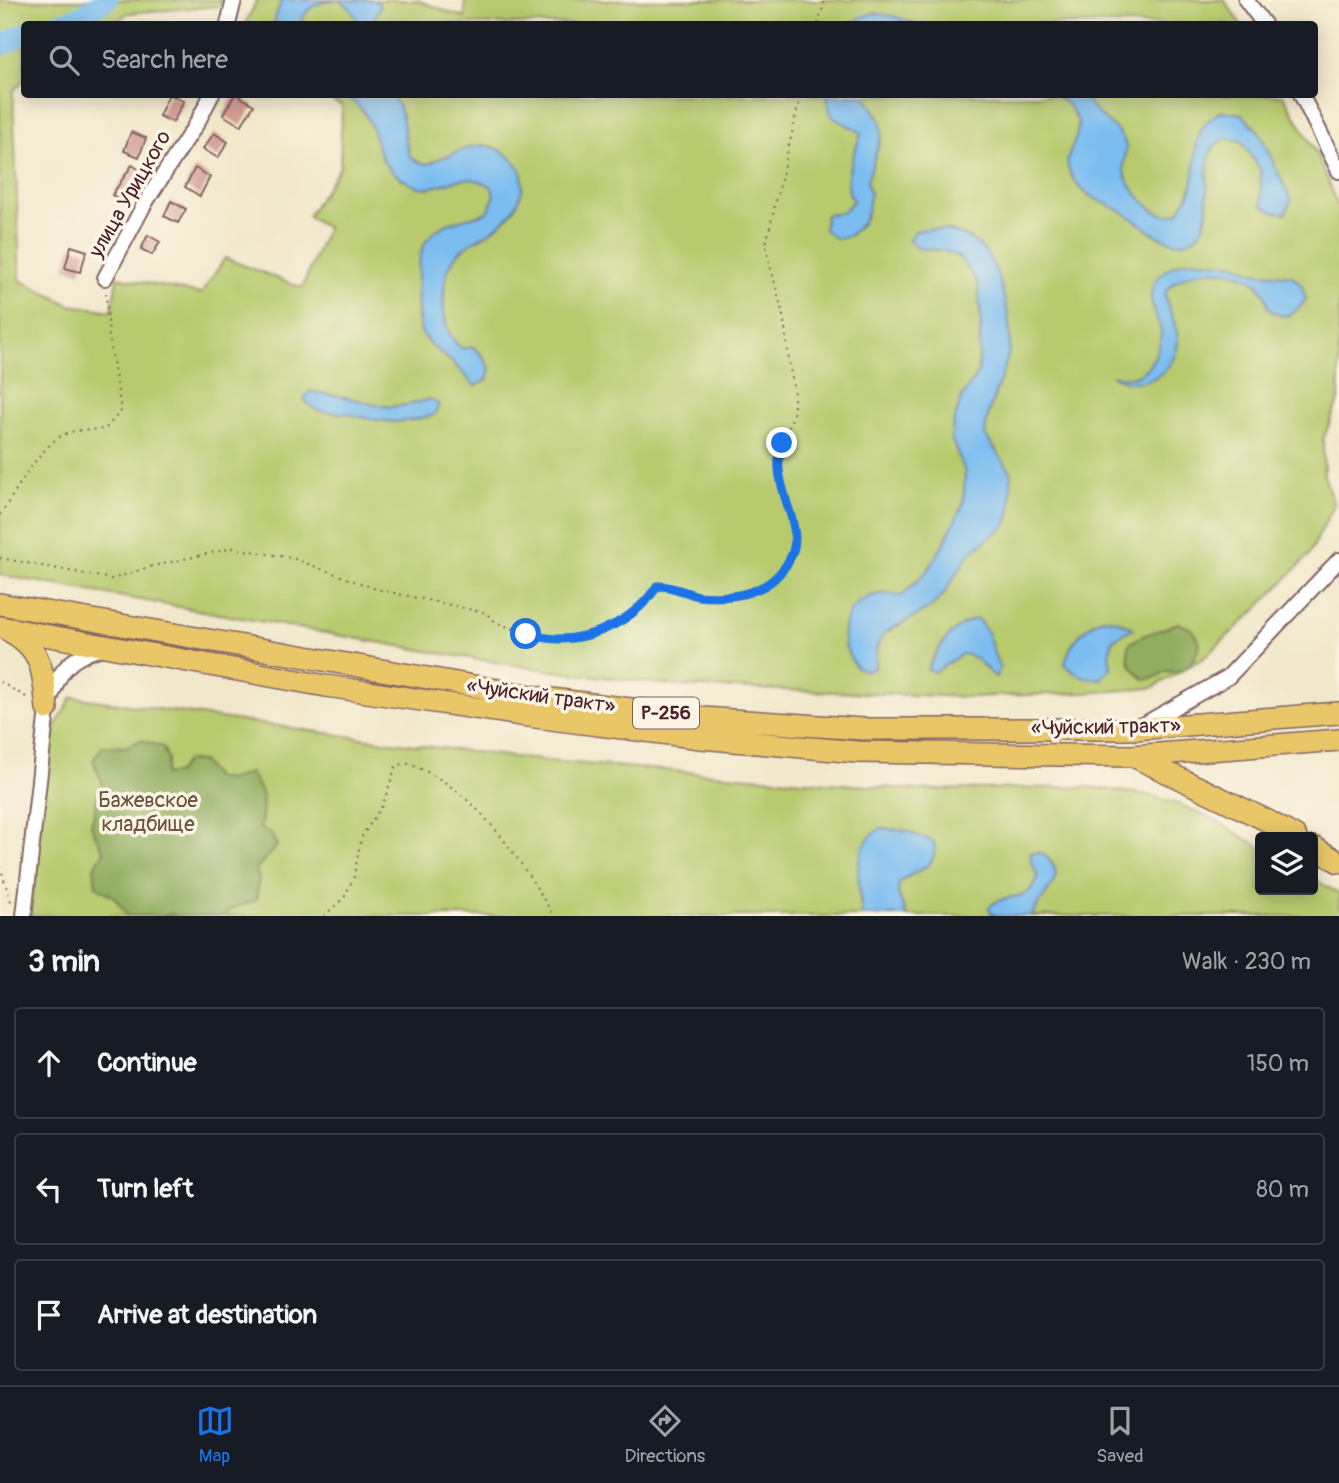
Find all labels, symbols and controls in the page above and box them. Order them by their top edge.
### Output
search box [21,21,1318,98]
icon: search [45,41,83,79]
text: Search here [101,44,228,76]
street label: улица Урицкого [82,126,177,263]
route end [766,427,797,458]
route start [510,618,541,649]
street label: «Чуйский тракт» [465,672,617,720]
road number: Р-256 [633,698,699,728]
street label: «Чуйский тракт» [1031,712,1181,742]
park label: Бажевское кладбище [98,787,198,838]
map controls [1255,832,1318,895]
button: layers [1255,832,1318,895]
text: 3 min [28,943,100,980]
text: Walk · 230 m [1182,947,1311,976]
icon: ahead [30,1044,68,1082]
text: Continue [97,1047,197,1079]
text: 150 m [1246,1049,1309,1078]
icon: left [30,1170,68,1208]
text: Turn left [97,1173,193,1205]
text: 80 m [1256,1175,1309,1204]
icon: arrive [30,1296,68,1334]
text: Arrive at destination [97,1299,317,1331]
tab: Map [196,1402,234,1468]
tab: Directions [625,1402,705,1468]
tab: Saved [1096,1402,1143,1468]

